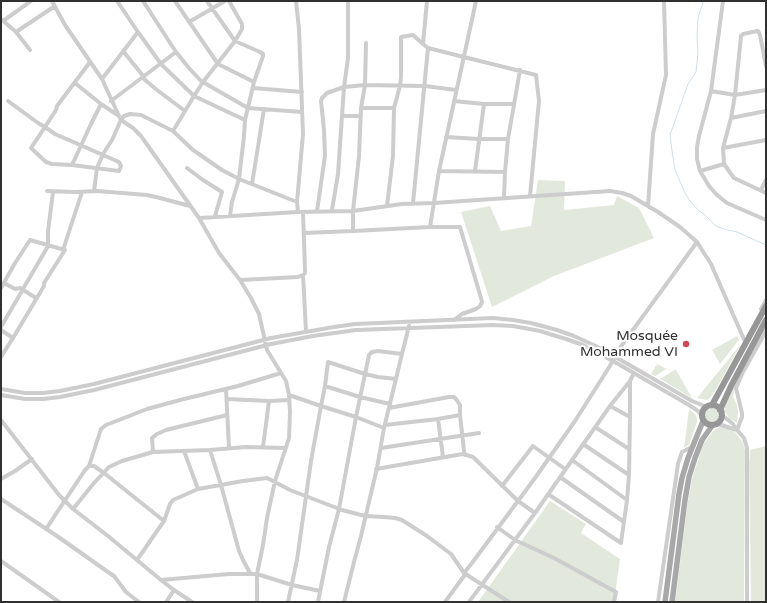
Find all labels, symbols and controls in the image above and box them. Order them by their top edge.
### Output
place label: Mosquée Mohammed VI [580,328,678,360]
marker: Mosquée Mohammed VI [681,339,691,349]

